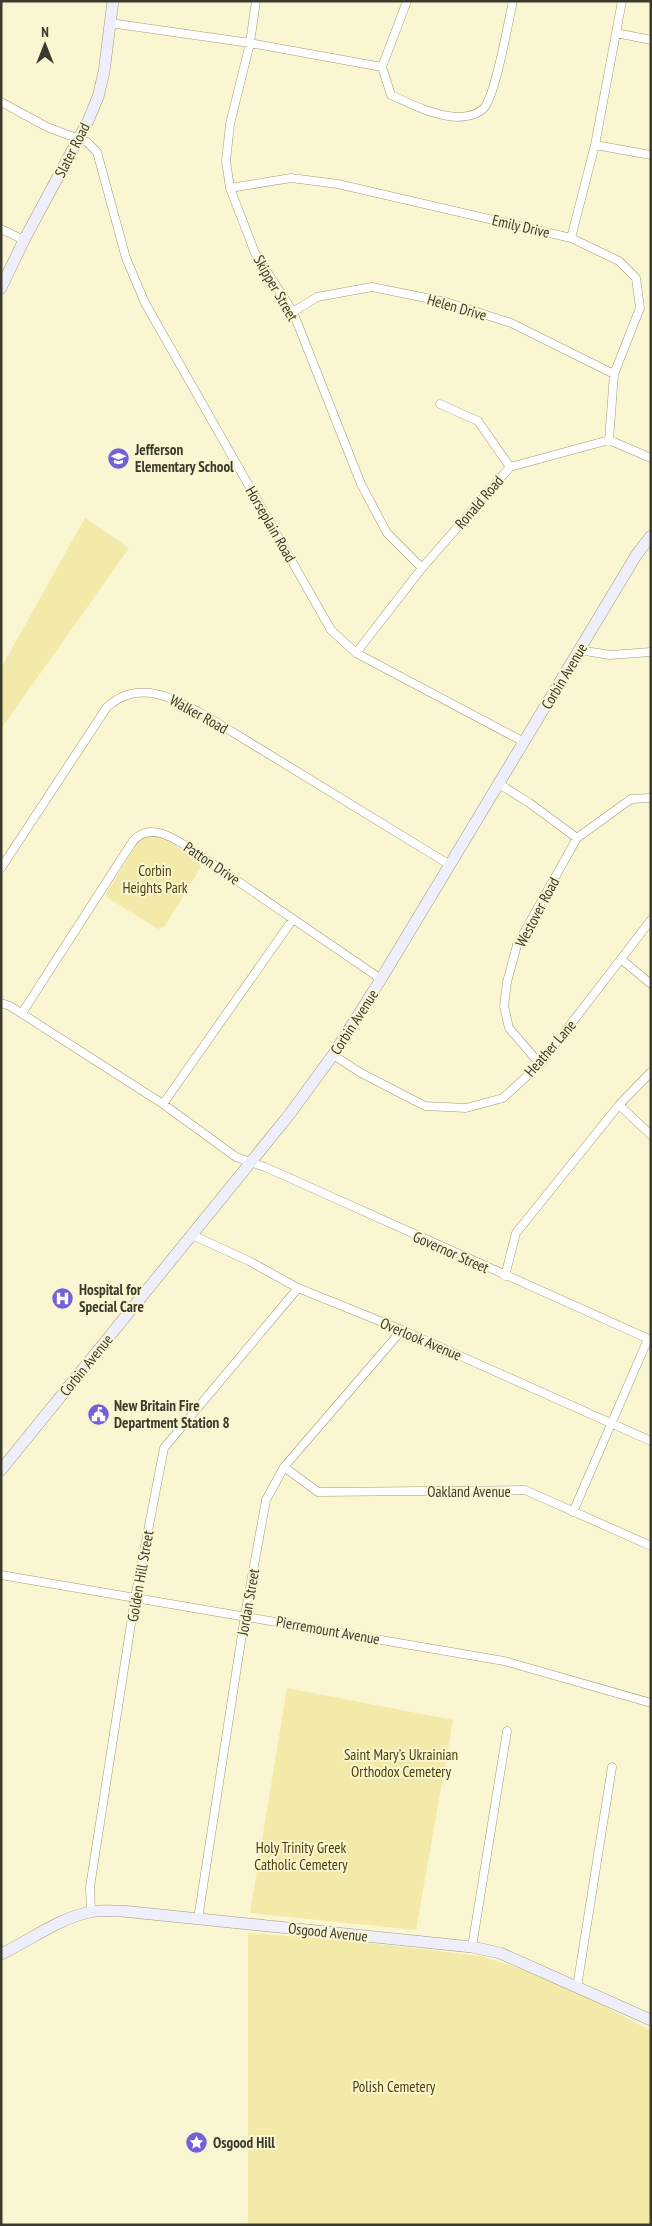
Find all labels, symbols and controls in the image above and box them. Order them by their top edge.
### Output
north arrow [20,20,70,70]
text: N [41,23,49,41]
street label: Slater Road [50,119,94,181]
street label: Emily Drive [490,210,552,242]
street label: Skipper Street [249,252,303,324]
street label: Helen Drive [425,289,489,325]
place label: Jefferson Elementary School [134,440,234,476]
school or university icon: Jefferson Elementary School [107,446,131,470]
street label: Ronald Road [451,471,507,533]
street label: Horseplain Road [242,483,300,565]
street label: Corbin Avenue [537,639,591,713]
street label: Walker Road [166,690,232,738]
street label: Patton Drive [180,837,244,889]
park label: Corbin Heights Park [122,861,188,897]
street label: Westover Road [511,874,563,950]
street label: Corbin Avenue [326,986,382,1058]
street label: Heather Lane [520,1016,580,1080]
street label: Governor Street [410,1227,492,1277]
place label: Hospital for Special Care [79,1280,144,1316]
hospital icon: Hospital for Special Care [51,1286,75,1310]
street label: Overlook Avenue [377,1313,465,1365]
street label: Corbin Avenue [55,1330,117,1400]
place label: New Britain Fire Department Station 8 [114,1396,230,1432]
public building icon: New Britain Fire Department Station 8 [86,1402,110,1426]
street label: Oakland Avenue [427,1482,511,1501]
street label: Golden Hill Street [123,1529,157,1623]
street label: Jordan Street [233,1567,263,1638]
street label: Pierremount Avenue [275,1612,381,1648]
park label: Saint Mary’s Ukrainian Orthodox Cemetery [344,1745,458,1781]
park label: Holy Trinity Greek Catholic Cemetery [254,1838,348,1874]
street label: Osgood Avenue [287,1918,369,1946]
park label: Polish Cemetery [353,2077,436,2096]
place icon: Osgood Hill [185,2130,209,2154]
place label: Osgood Hill [213,2133,275,2152]

